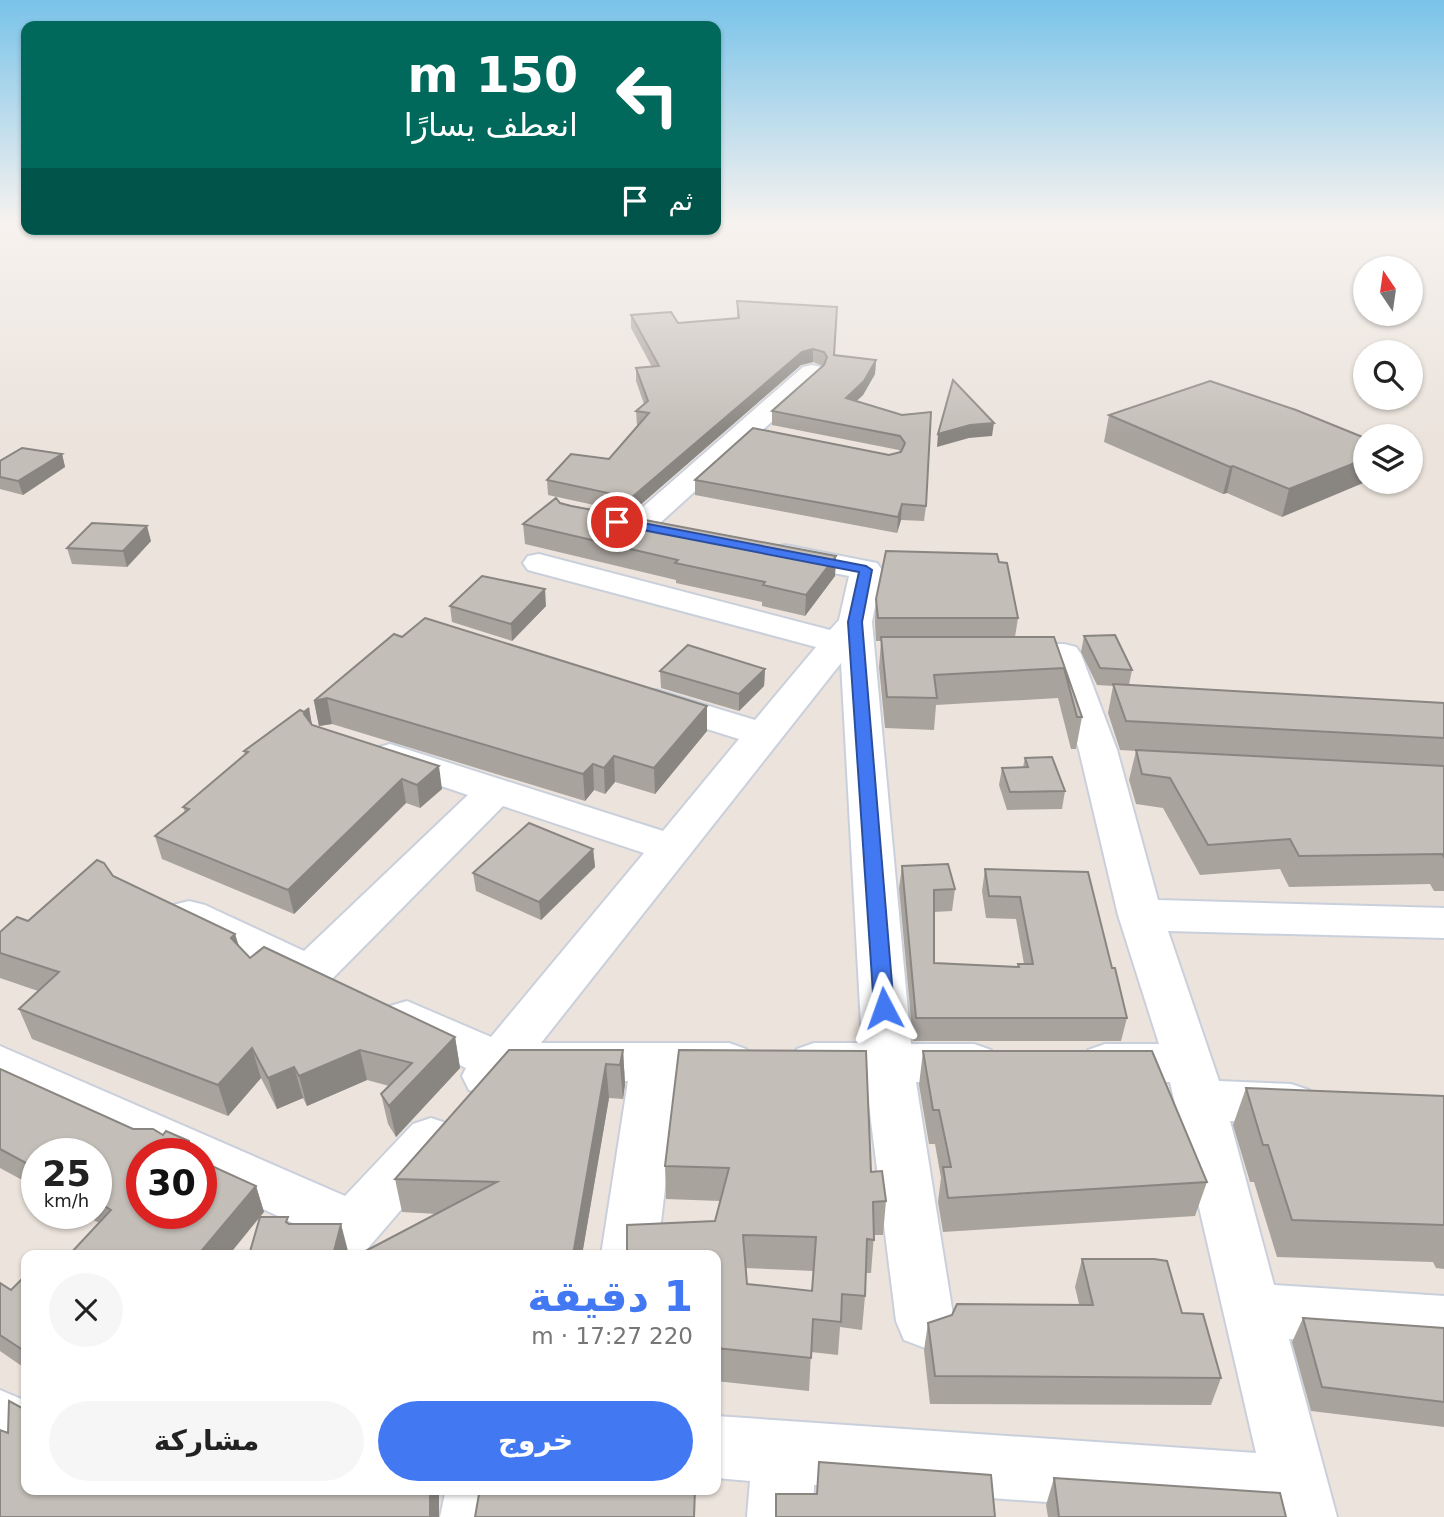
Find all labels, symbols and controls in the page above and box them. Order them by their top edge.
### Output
text: 150 m [408,47,578,104]
icon: left [602,49,693,140]
text: انعطف يسارًا [404,106,578,144]
icon: arrive [616,182,654,220]
text: ثم [668,186,693,216]
north arrow [1353,256,1423,326]
map controls [1353,256,1423,494]
button: search [1353,340,1423,410]
button: layers [1353,424,1423,494]
pin [587,492,647,552]
icon: arrive [598,503,636,541]
position arrow [847,971,921,1045]
speed limit sign: 30 [126,1138,217,1229]
text: 25 [42,1154,91,1194]
text: km/h [44,1190,89,1211]
text: 1 دقيقة [527,1272,693,1321]
button: close [49,1273,123,1347]
text: 220 m · 17:27 [531,1323,693,1349]
button: مشاركة [49,1401,364,1481]
button: خروج [378,1401,693,1481]

